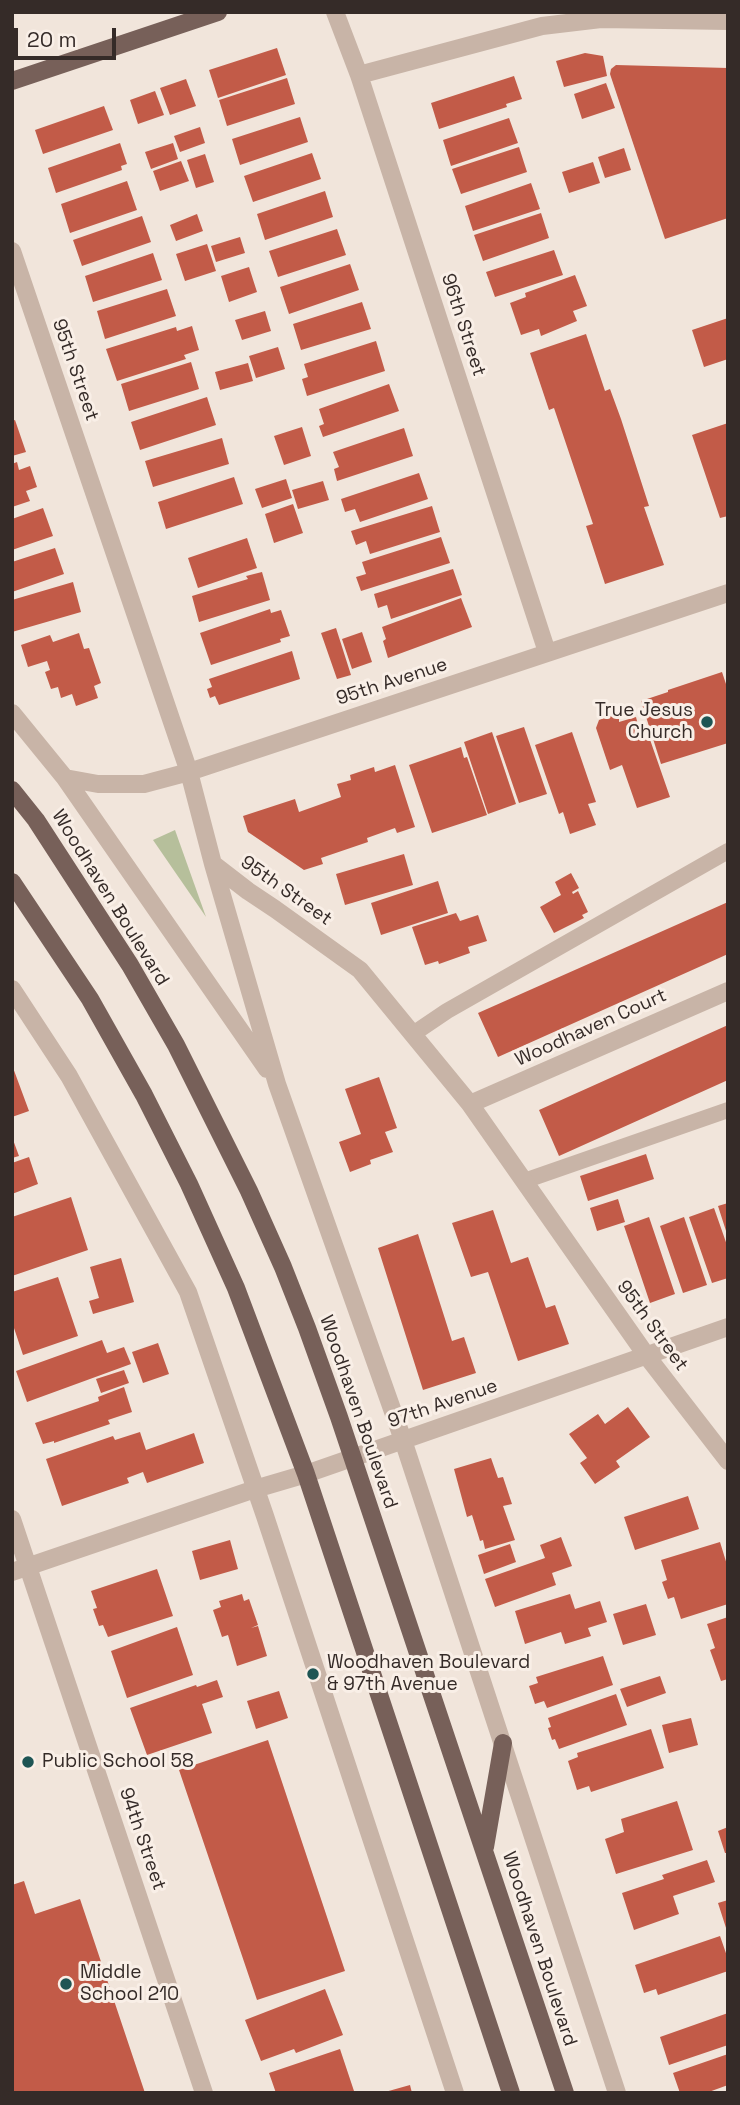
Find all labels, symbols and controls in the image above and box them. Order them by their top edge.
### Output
scale bar [18,14,119,58]
text: 20 m [27,26,77,53]
street label: 96th Street [436,271,490,379]
street label: 95th Street [47,316,103,424]
street label: 95th Avenue [334,653,450,711]
place label: True Jesus Church [595,700,693,744]
marker: True Jesus Church [699,714,715,730]
street label: Woodhaven Boulevard [47,806,173,990]
street label: 95th Street [236,851,336,931]
street label: Woodhaven Court [512,984,670,1072]
street label: 95th Street [612,1276,692,1376]
street label: Woodhaven Boulevard [314,1312,402,1512]
street label: 97th Avenue [385,1375,501,1433]
place label: Woodhaven Boulevard & 97th Avenue [327,1652,530,1696]
marker: Woodhaven Boulevard & 97th Avenue [305,1666,321,1682]
place label: Public School 58 [42,1751,194,1773]
marker: Public School 58 [20,1754,36,1770]
street label: 94th Street [114,1785,170,1893]
street label: Woodhaven Boulevard [497,1849,581,2049]
place label: Middle School 210 [80,1962,179,2006]
marker: Middle School 210 [58,1976,74,1992]

